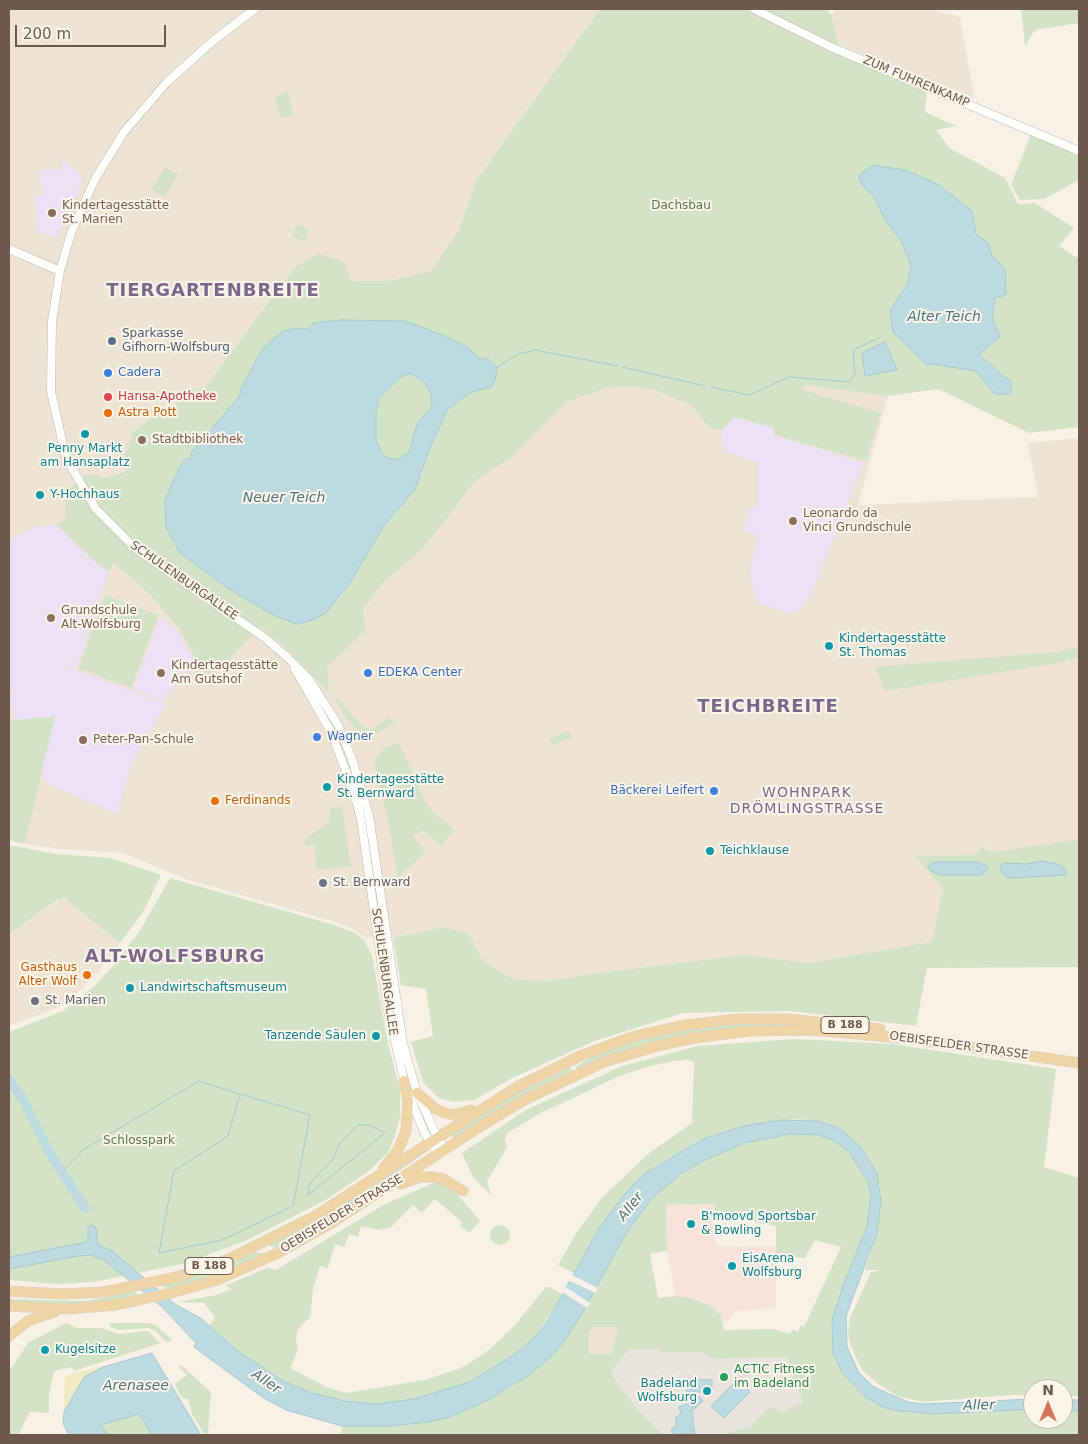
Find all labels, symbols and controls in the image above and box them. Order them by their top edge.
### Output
scale bar [18,15,169,47]
text: 200 m [23,25,71,43]
street label: ZUM FUHRENKAMP [861,53,971,111]
place label: Kindertagesstätte St. Marien [62,199,169,227]
park label: Dachsbau [651,199,711,213]
marker: Kindertagesstätte St. Marien [46,207,58,219]
district label: TIERGARTENBREITE [104,280,322,302]
water label: Alter Teich [907,309,981,325]
place label: Sparkasse Gifhorn-Wolfsburg [122,327,230,355]
marker: Sparkasse Gifhorn-Wolfsburg [106,335,118,347]
place label: Cadera [118,366,161,380]
marker: Cadera [102,367,114,379]
place label: Hansa-Apotheke [118,390,216,404]
marker: Hansa-Apotheke [102,391,114,403]
place label: Astra Pott [118,406,177,420]
marker: Astra Pott [102,407,114,419]
marker: Penny Markt am Hansaplatz [79,428,91,440]
place label: Stadtbibliothek [152,433,243,447]
marker: Stadtbibliothek [136,434,148,446]
place label: Penny Markt am Hansaplatz [40,442,130,470]
place label: Y-Hochhaus [50,488,120,502]
marker: Y-Hochhaus [34,489,46,501]
water label: Neuer Teich [243,490,325,506]
place label: Leonardo da Vinci Grundschule [803,507,911,535]
marker: Leonardo da Vinci Grundschule [787,515,799,527]
street label: SCHULENBURGALLEE [127,538,241,624]
place label: Grundschule Alt-Wolfsburg [61,604,141,632]
marker: Grundschule Alt-Wolfsburg [45,612,57,624]
place label: Kindertagesstätte St. Thomas [839,632,946,660]
marker: Kindertagesstätte St. Thomas [823,640,835,652]
place label: Kindertagesstätte Am Gutshof [171,659,278,687]
place label: EDEKA Center [378,666,462,680]
marker: Kindertagesstätte Am Gutshof [155,667,167,679]
marker: EDEKA Center [362,667,374,679]
district label: TEICHBREITE [696,696,840,718]
place label: Wagner [327,730,373,744]
marker: Wagner [311,731,323,743]
place label: Peter-Pan-Schule [93,733,194,747]
marker: Peter-Pan-Schule [77,734,89,746]
place label: Kindertagesstätte St. Bernward [337,773,444,801]
marker: Kindertagesstätte St. Bernward [321,781,333,793]
place label: Bäckerei Leifert [610,784,704,798]
marker: Bäckerei Leifert [708,785,720,797]
district label: WOHNPARK DRÖMLINGSTRASSE [728,785,886,818]
place label: Ferdinands [225,794,291,808]
marker: Ferdinands [209,795,221,807]
place label: Teichklause [720,844,789,858]
marker: Teichklause [704,845,716,857]
place label: St. Bernward [333,876,410,890]
marker: St. Bernward [317,877,329,889]
street label: SCHULENBURGALLEE [368,907,400,1037]
district label: ALT-WOLFSBURG [83,946,267,968]
place label: Gasthaus Alter Wolf [19,961,77,989]
marker: Gasthaus Alter Wolf [81,969,93,981]
place label: Landwirtschaftsmuseum [140,981,287,995]
marker: Landwirtschaftsmuseum [124,982,136,994]
place label: St. Marien [45,994,106,1008]
marker: St. Marien [29,995,41,1007]
road number: B 188 [821,1016,869,1034]
place label: Tanzende Säulen [265,1029,366,1043]
street label: OEBISFELDER STRASSE [888,1029,1030,1063]
marker: Tanzende Säulen [370,1030,382,1042]
park label: Schlosspark [103,1134,175,1148]
street label: OEBISFELDER STRASSE [278,1172,406,1256]
water label: Aller [615,1189,647,1225]
place label: B'moovd Sportsbar & Bowling [701,1210,816,1238]
marker: B'moovd Sportsbar & Bowling [685,1218,697,1230]
place label: EisArena Wolfsburg [742,1252,802,1280]
road number: B 188 [185,1258,233,1274]
marker: EisArena Wolfsburg [726,1260,738,1272]
place label: Kugelsitze [55,1343,116,1357]
marker: Kugelsitze [39,1344,51,1356]
place label: ACTIC Fitness im Badeland [734,1363,815,1391]
water label: Aller [248,1366,284,1398]
marker: ACTIC Fitness im Badeland [718,1371,730,1383]
place label: Badeland Wolfsburg [637,1377,697,1405]
water label: Arenasee [103,1378,169,1394]
north arrow [1023,1379,1073,1429]
text: N [1042,1382,1054,1398]
marker: Badeland Wolfsburg [701,1385,713,1397]
water label: Aller [963,1397,995,1415]

